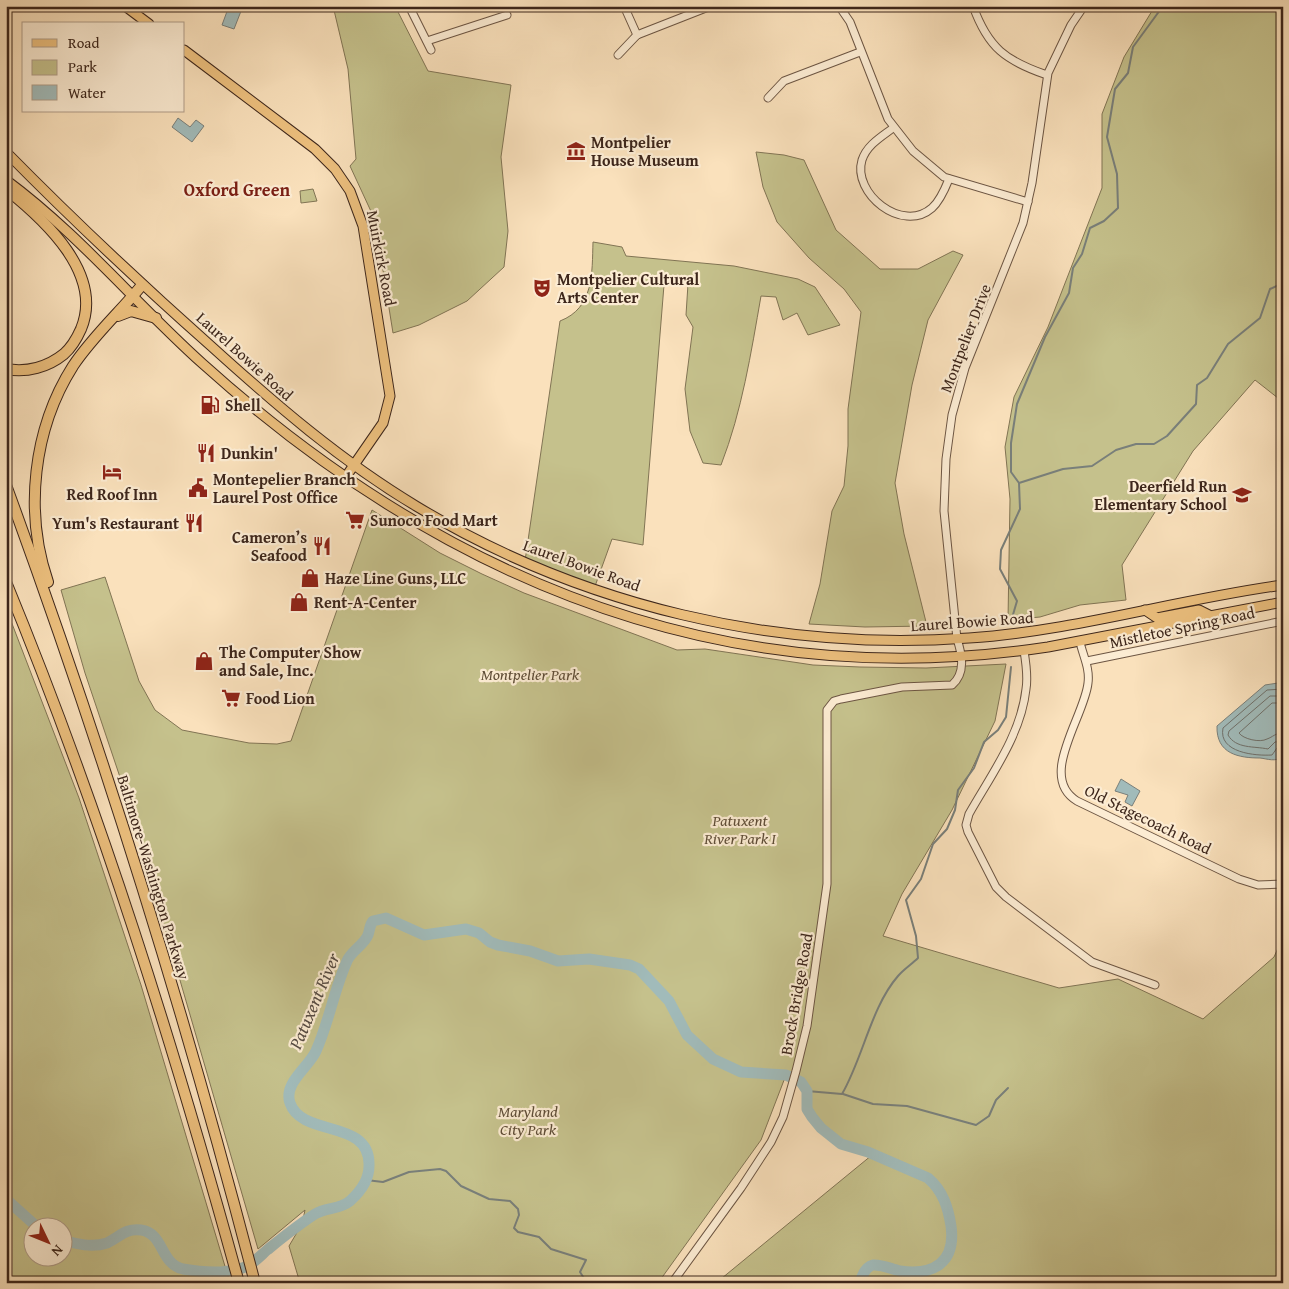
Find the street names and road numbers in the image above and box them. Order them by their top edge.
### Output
street label: Muirkirk Road [361,208,403,308]
street label: Montpelier Drive [933,280,997,396]
street label: Laurel Bowie Road [191,306,299,406]
street label: Laurel Bowie Road [520,533,644,598]
street label: Mistletoe Spring Road [1107,600,1257,654]
street label: Laurel Bowie Road [910,605,1035,637]
street label: Baltimore-Washington Parkway [111,772,197,982]
street label: Old Stagecoach Road [1081,778,1216,860]
street label: Brock Bridge Road [773,931,819,1057]

